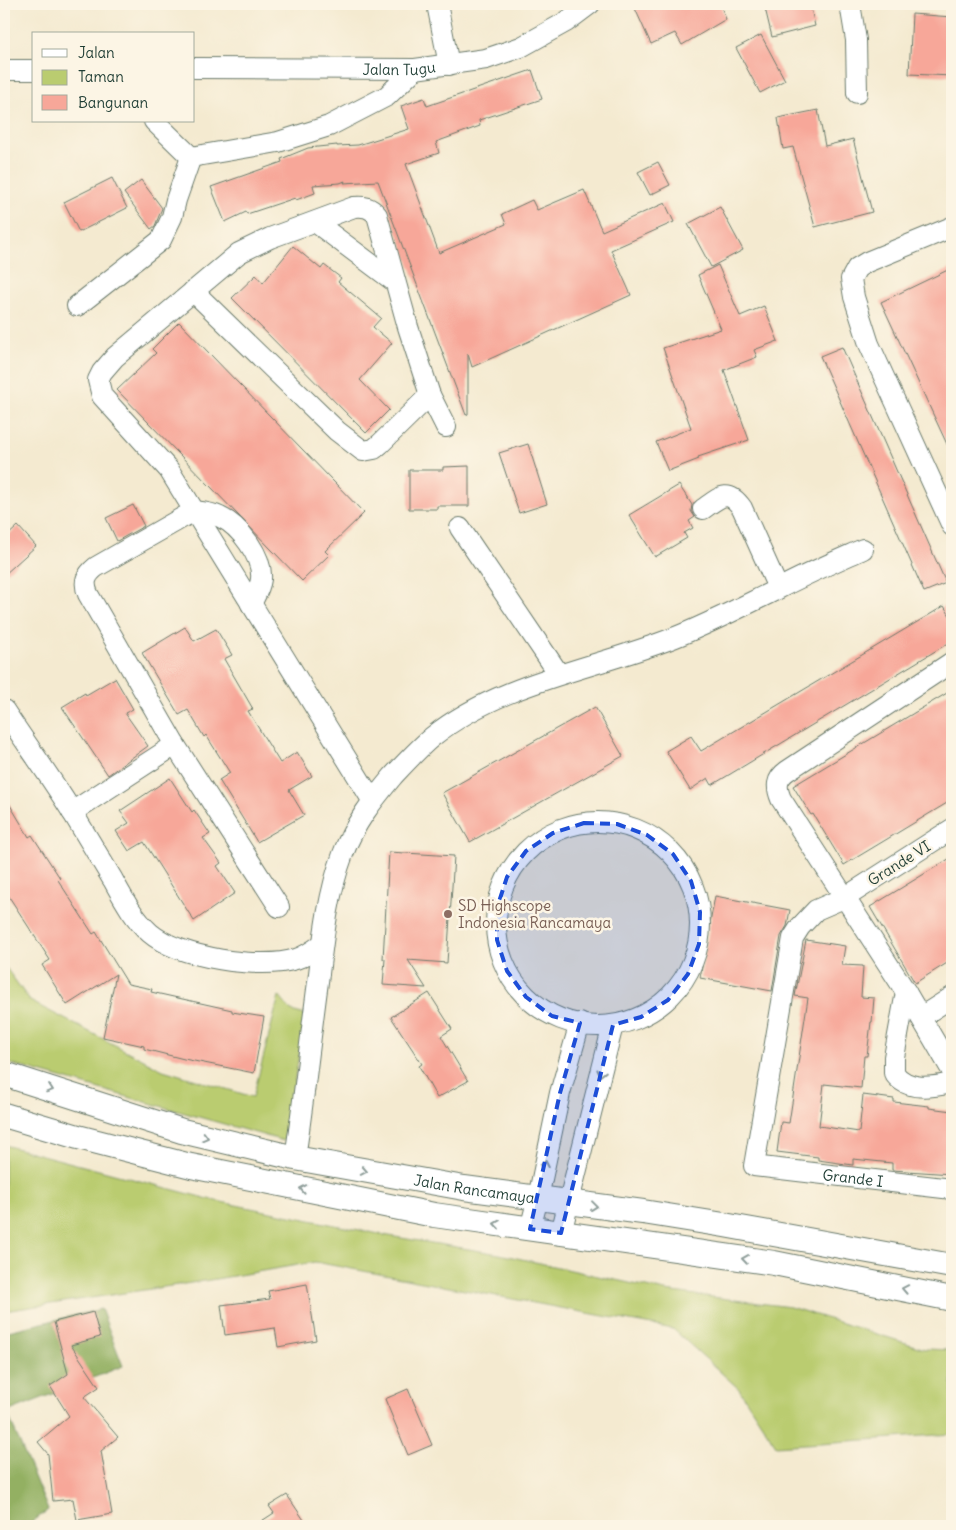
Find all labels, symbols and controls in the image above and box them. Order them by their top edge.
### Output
legend [32,32,195,122]
text: Jalan [78,43,115,62]
street label: Jalan Tugu [362,57,437,79]
text: Taman [78,67,124,86]
text: Bangunan [78,93,148,112]
street label: Grande VI [864,836,934,890]
place label: SD Highscope Indonesia Rancamaya [458,896,611,932]
marker: SD Highscope Indonesia Rancamaya [442,908,454,920]
one-way arrow [596,1068,607,1077]
one-way arrow [45,1083,54,1093]
one-way arrow [201,1131,209,1141]
one-way arrow [539,1160,549,1169]
one-way arrow [360,1165,369,1175]
street label: Grande I [822,1165,884,1190]
street label: Jalan Rancamaya [412,1170,536,1207]
one-way arrow [299,1185,308,1195]
one-way arrow [590,1200,598,1211]
one-way arrow [493,1220,502,1230]
one-way arrow [741,1254,749,1265]
one-way arrow [900,1285,909,1295]

